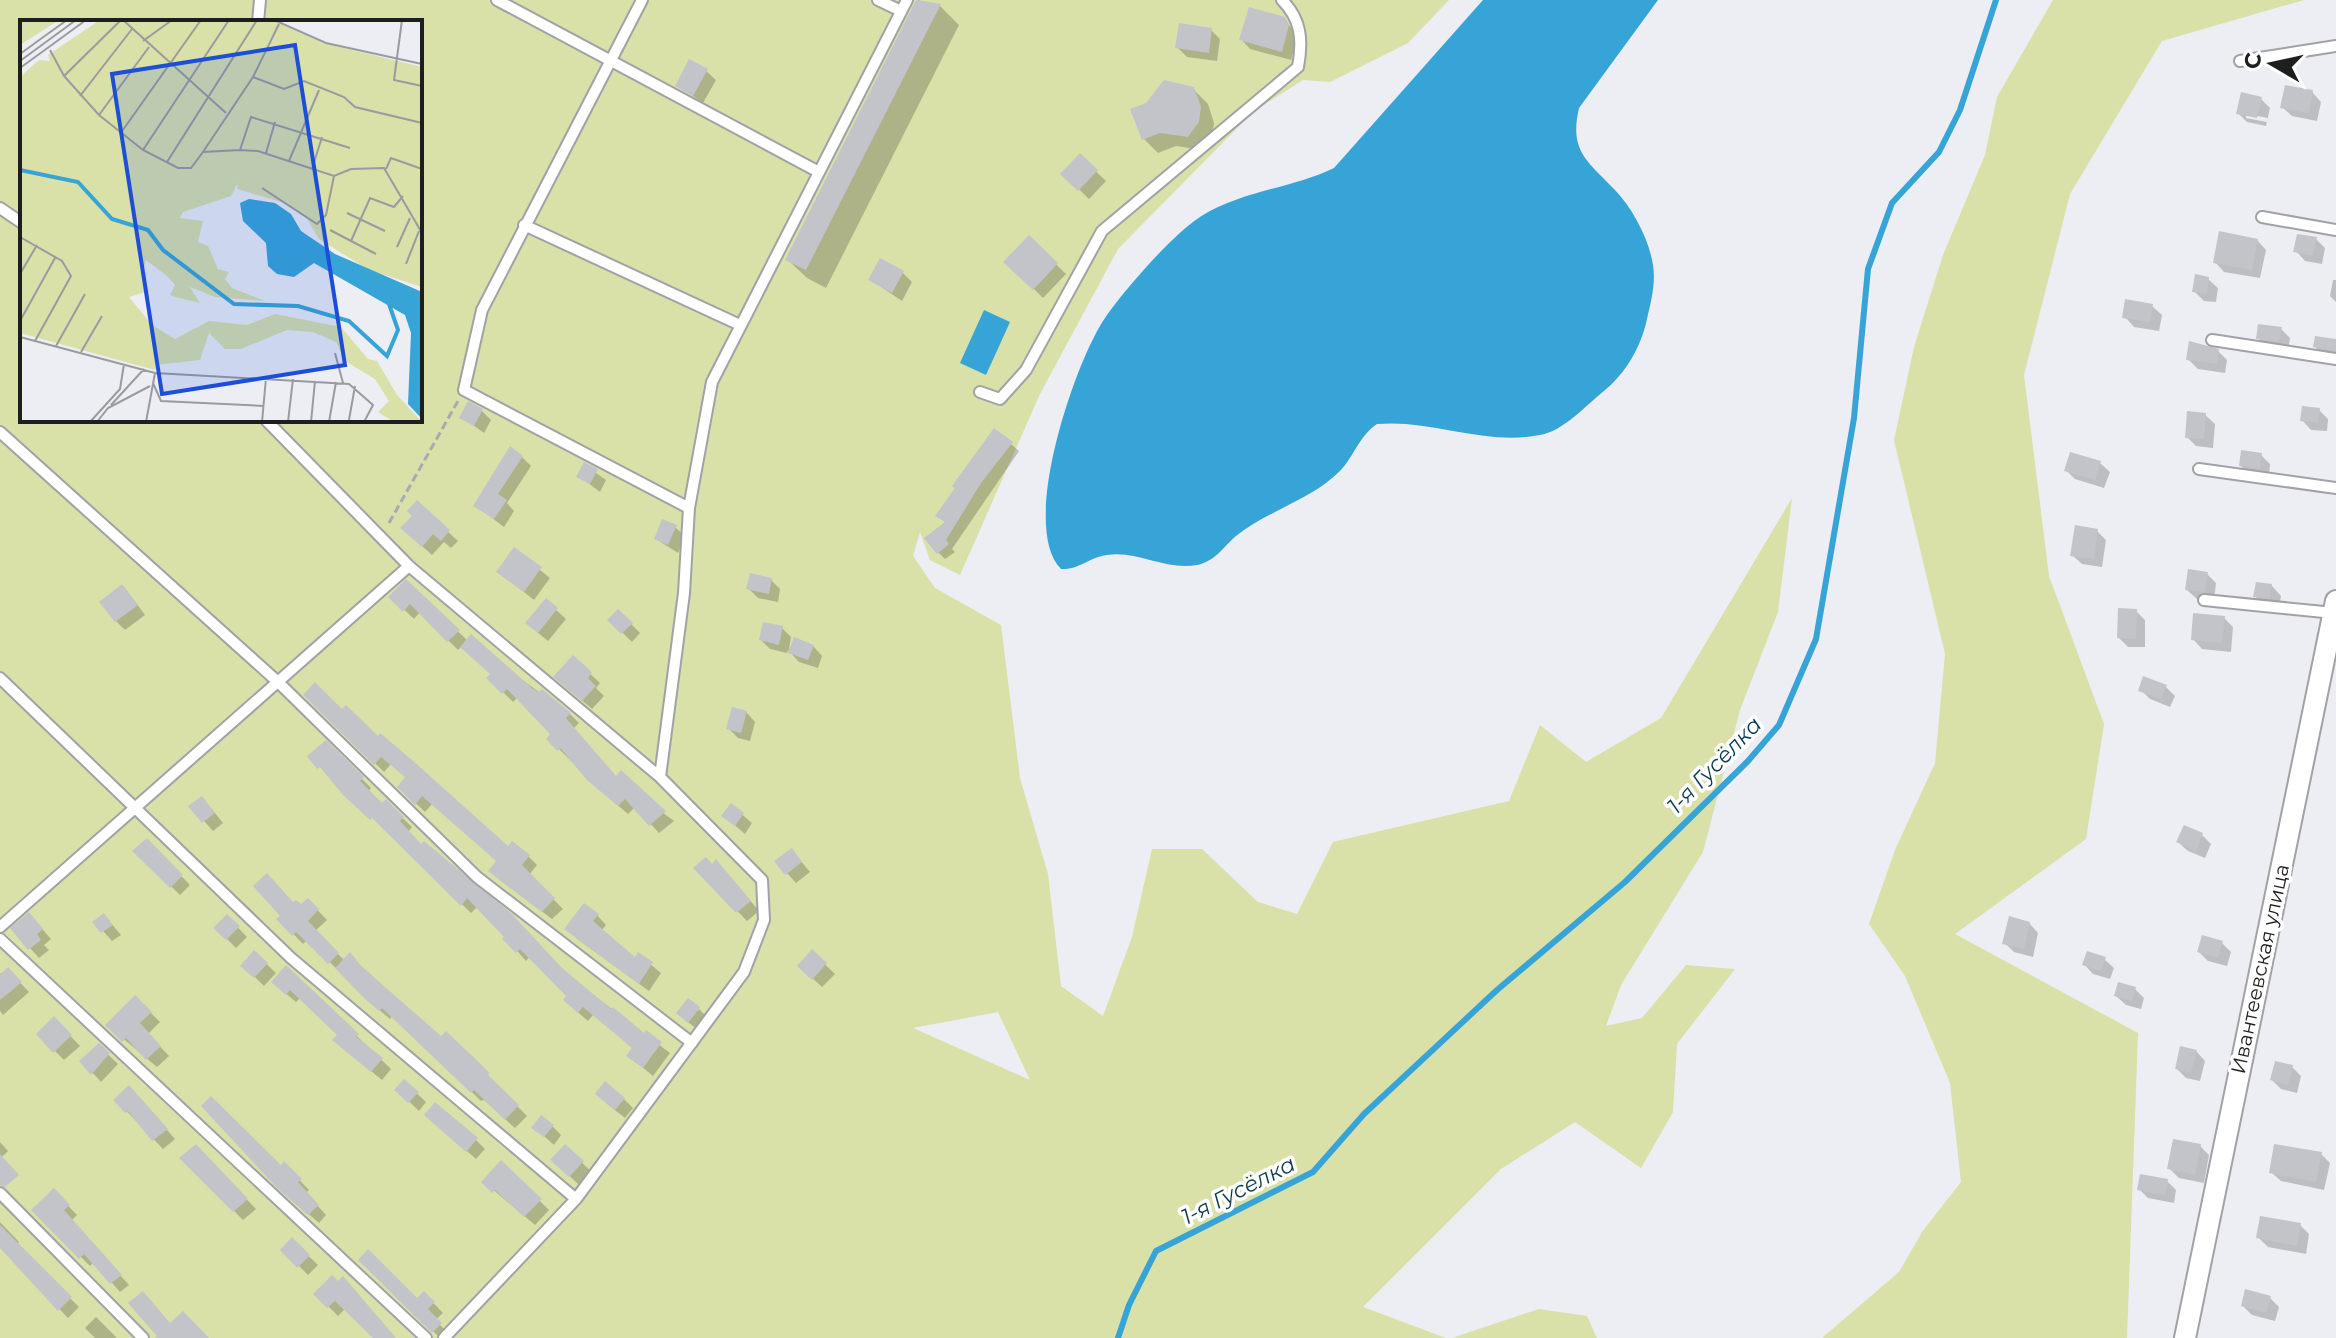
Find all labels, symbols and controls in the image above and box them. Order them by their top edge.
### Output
inset map [20,20,422,422]
north arrow [2232,24,2312,104]
text: С [2238,51,2267,71]
water label: 1-я Гусёлка [1661,711,1767,819]
street label: Ивантеевская улица [2226,862,2294,1076]
water label: 1-я Гусёлка [1177,1150,1300,1231]

